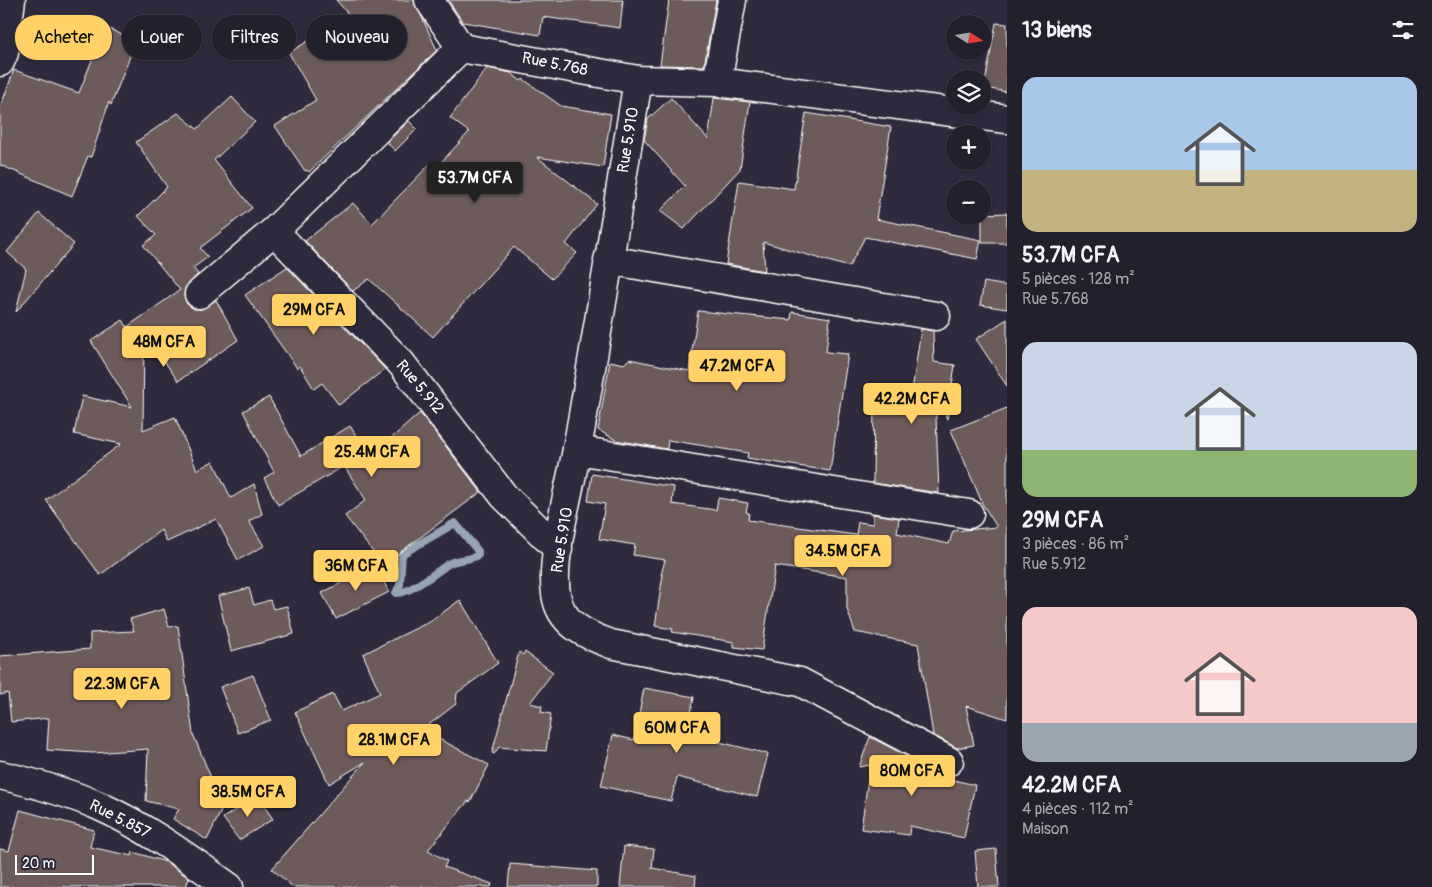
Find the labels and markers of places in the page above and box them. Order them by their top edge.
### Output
pin: 53.7M CFA [418,162,532,204]
pin: 29M CFA [268,294,360,336]
pin: 48M CFA [118,326,210,368]
pin: 47.2M CFA [680,350,794,392]
pin: 42.2M CFA [855,382,969,425]
pin: 25.4M CFA [315,436,429,478]
pin: 34.5M CFA [786,534,900,577]
pin: 36M CFA [310,550,402,592]
pin: 22.3M CFA [65,668,179,710]
pin: 60M CFA [631,712,723,754]
pin: 28.1M CFA [337,724,451,766]
pin: 80M CFA [866,754,958,797]
pin: 38.5M CFA [191,776,305,818]

